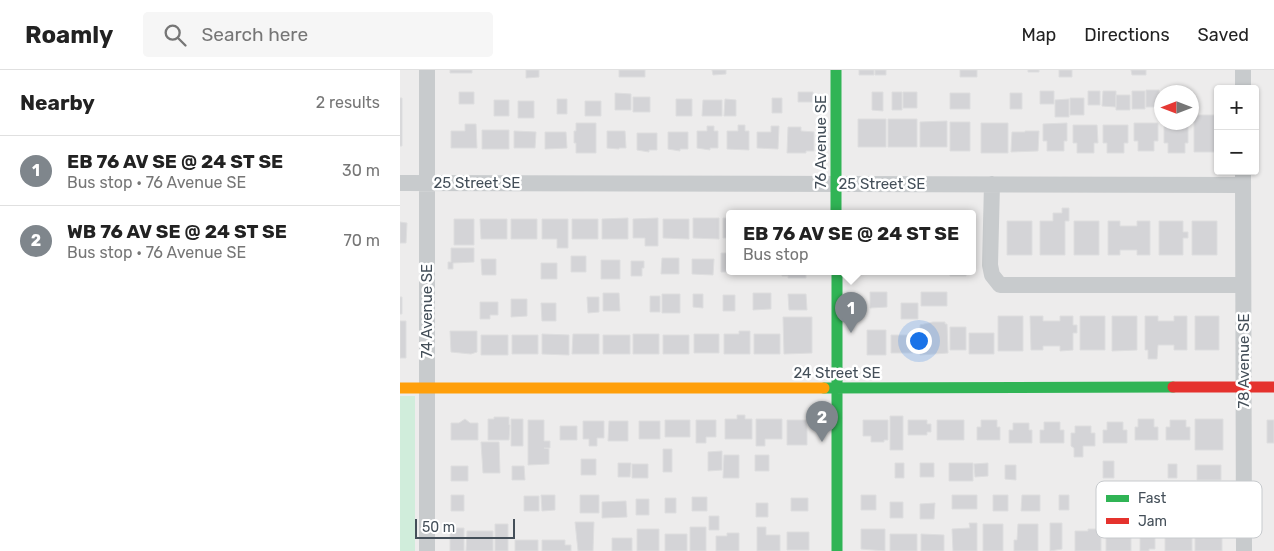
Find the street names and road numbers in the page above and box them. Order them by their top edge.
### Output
street label: 76 Avenue SE [812,95,830,189]
street label: 25 Street SE [434,174,520,192]
street label: 25 Street SE [839,175,925,193]
street label: 74 Avenue SE [418,264,436,358]
street label: 78 Avenue SE [1235,313,1253,409]
street label: 24 Street SE [793,364,881,382]

